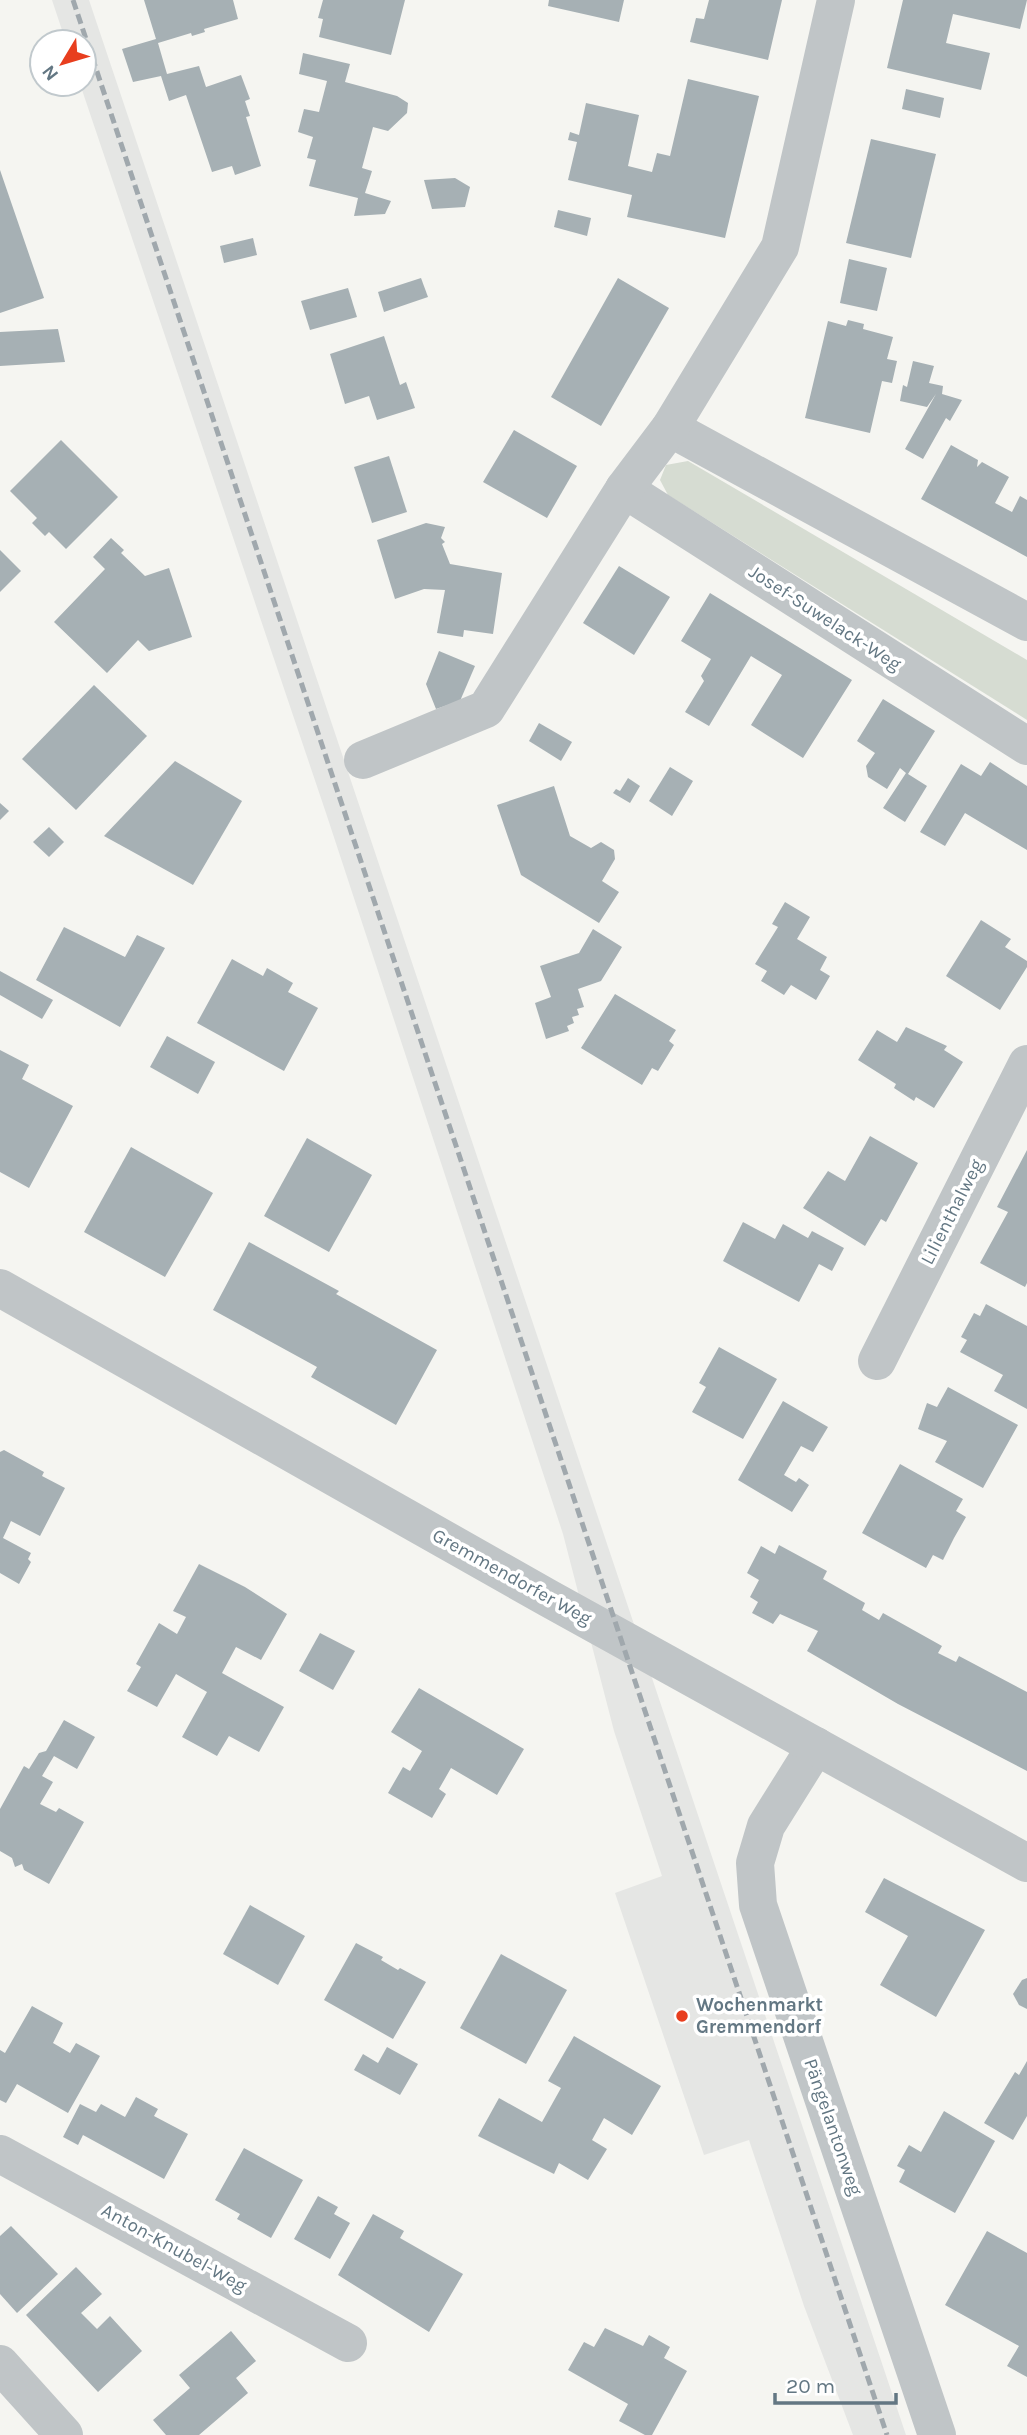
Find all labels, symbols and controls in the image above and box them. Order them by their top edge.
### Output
north arrow [28,28,98,98]
text: N [38,61,63,85]
street label: Josef-Suwelack-Weg [745,561,906,676]
street label: Lilienthalweg [916,1155,988,1268]
street label: Gremmendorfer Weg [429,1524,596,1630]
place label: Wochenmarkt Gremmendorf [696,1994,823,2038]
marker: Wochenmarkt Gremmendorf [674,2008,690,2024]
street label: Pängelantonweg [799,2056,867,2199]
street label: Anton-Knubel-Weg [98,2199,251,2297]
scale bar [775,2362,896,2406]
text: 20 m [786,2374,835,2398]

